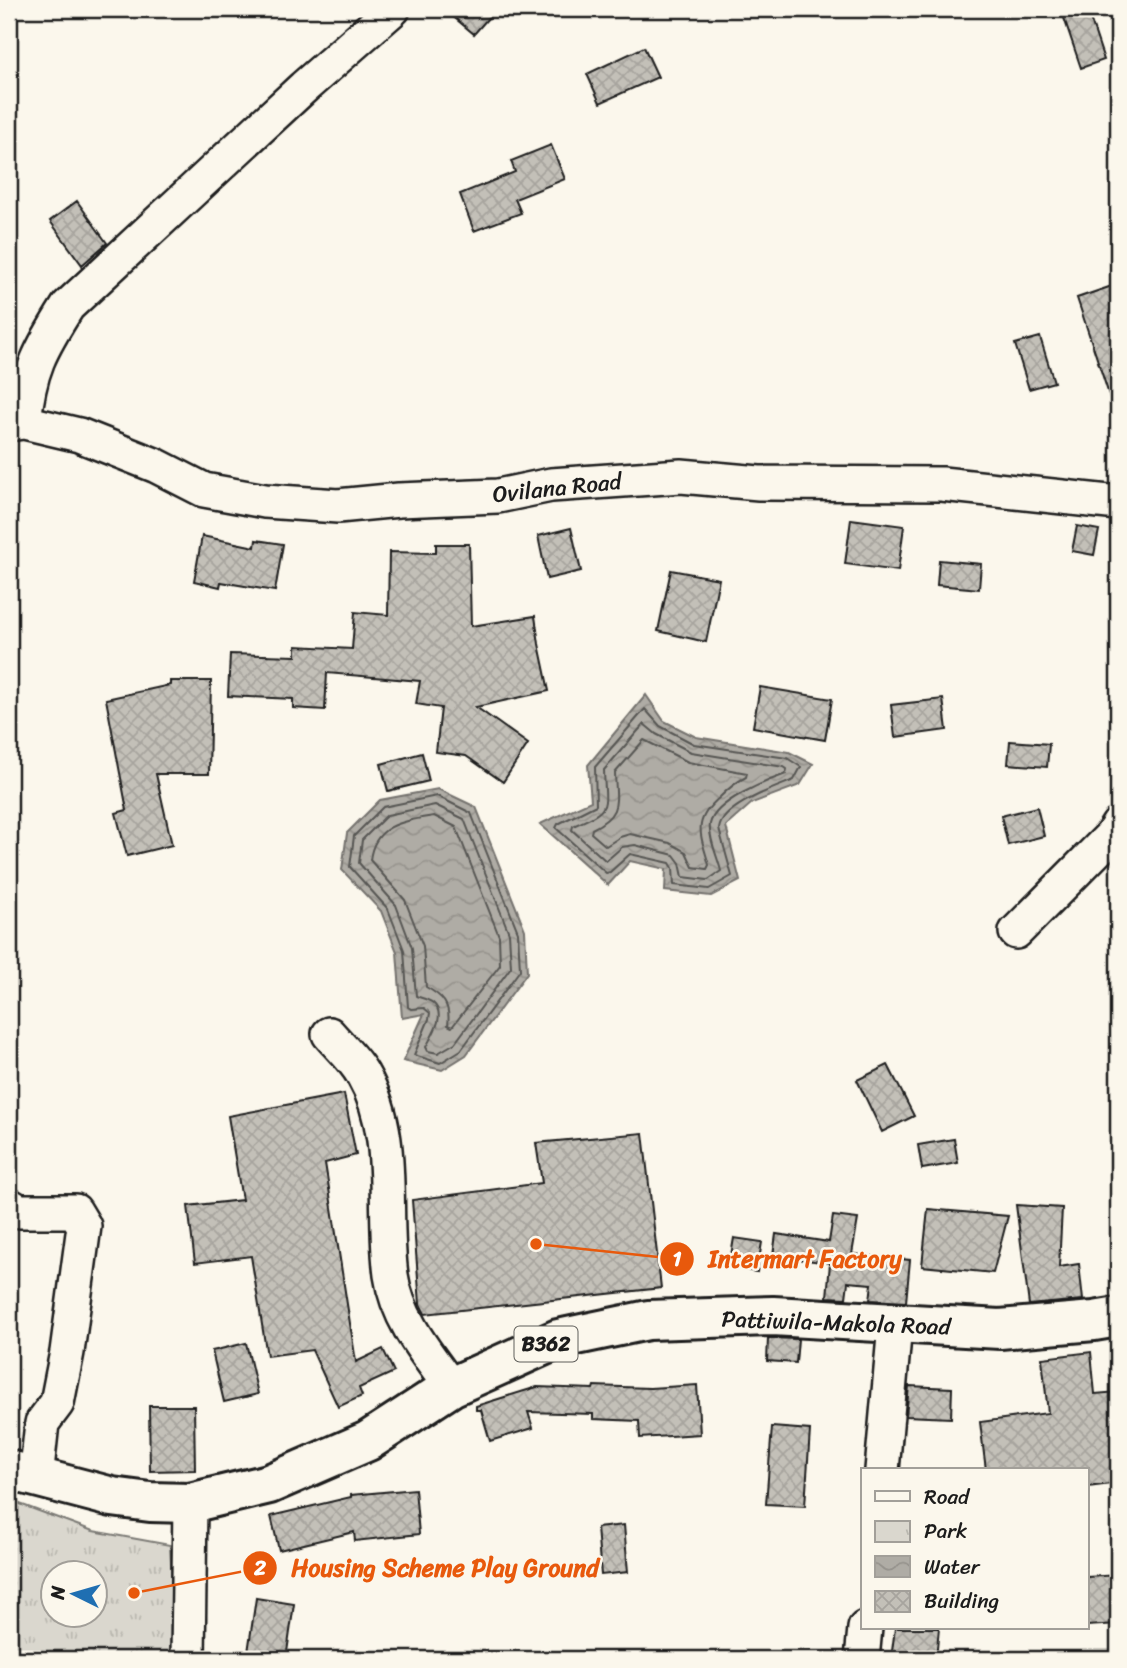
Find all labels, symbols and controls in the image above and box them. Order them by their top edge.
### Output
street label: Ovilana Road [491,461,625,515]
callout: Intermart Factory [659,1236,916,1281]
text: Intermart Factory [706,1238,902,1280]
text: 1 [672,1240,682,1278]
street label: Pattiwila-Makola Road [721,1299,953,1348]
road number: B362 [514,1326,578,1362]
legend [861,1468,1088,1630]
text: Road [924,1478,971,1516]
text: Park [924,1512,967,1550]
callout: Housing Scheme Play Ground [242,1545,613,1590]
text: Housing Scheme Play Ground [291,1547,601,1589]
text: Water [924,1548,981,1586]
text: 2 [253,1549,266,1587]
north arrow [38,1560,108,1630]
text: Building [924,1582,1000,1620]
text: N [40,1584,75,1602]

